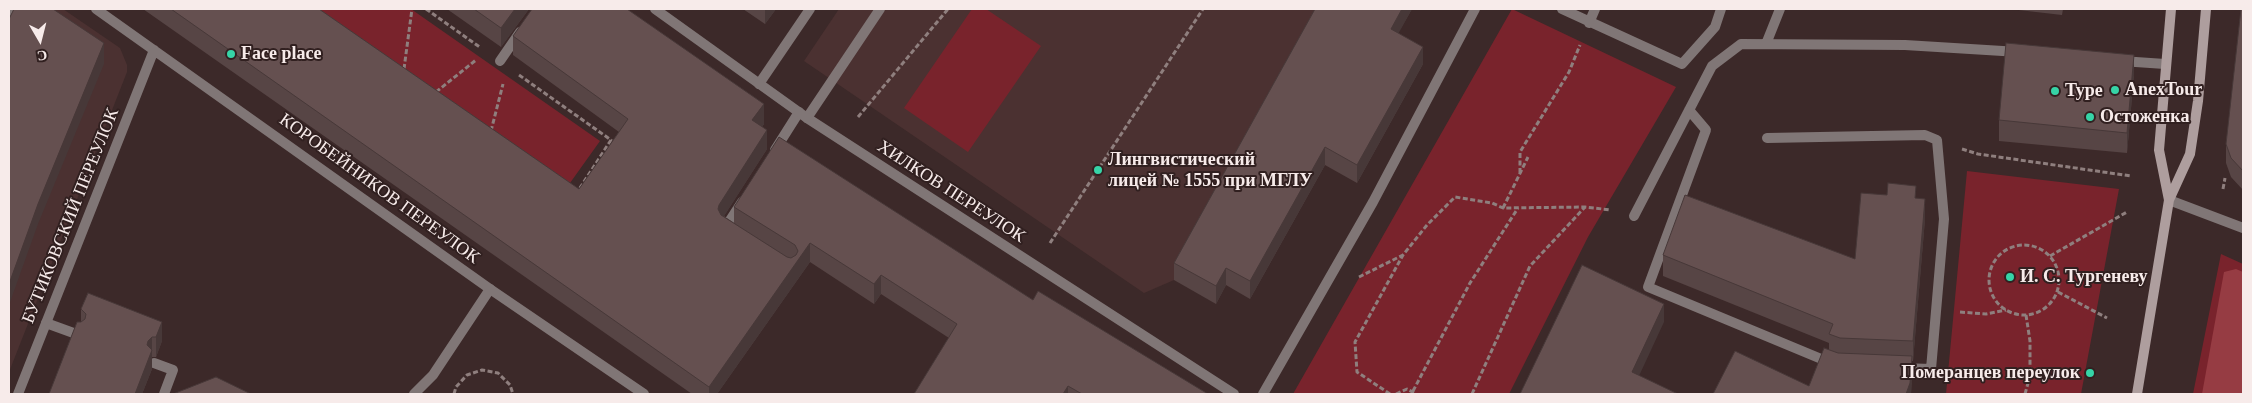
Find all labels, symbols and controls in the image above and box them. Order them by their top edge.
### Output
north arrow [15,15,65,65]
place label: Face place [241,43,321,65]
text: С [36,47,48,63]
marker: Face place [225,48,237,60]
place label: AnexTour [2125,79,2202,101]
place label: Type [2065,80,2103,102]
marker: AnexTour [2109,84,2121,96]
marker: Type [2049,85,2061,97]
street label: БУТИКОВСКИЙ ПЕРЕУЛОК [18,105,124,327]
place label: Остоженка [2100,106,2189,128]
street label: КОРОБЕЙНИКОВ ПЕРЕУЛОК [275,109,483,269]
marker: Остоженка [2084,111,2096,123]
street label: ХИЛКОВ ПЕРЕУЛОК [873,136,1029,248]
place label: Лингвистический лицей № 1555 при МГЛУ [1108,149,1312,192]
marker: Лингвистический лицей № 1555 при МГЛУ [1092,164,1104,176]
place label: И. С. Тургеневу [2020,266,2148,288]
marker: И. С. Тургеневу [2004,271,2016,283]
place label: Померанцев переулок [1901,362,2080,384]
marker: Померанцев переулок [2084,367,2096,379]

